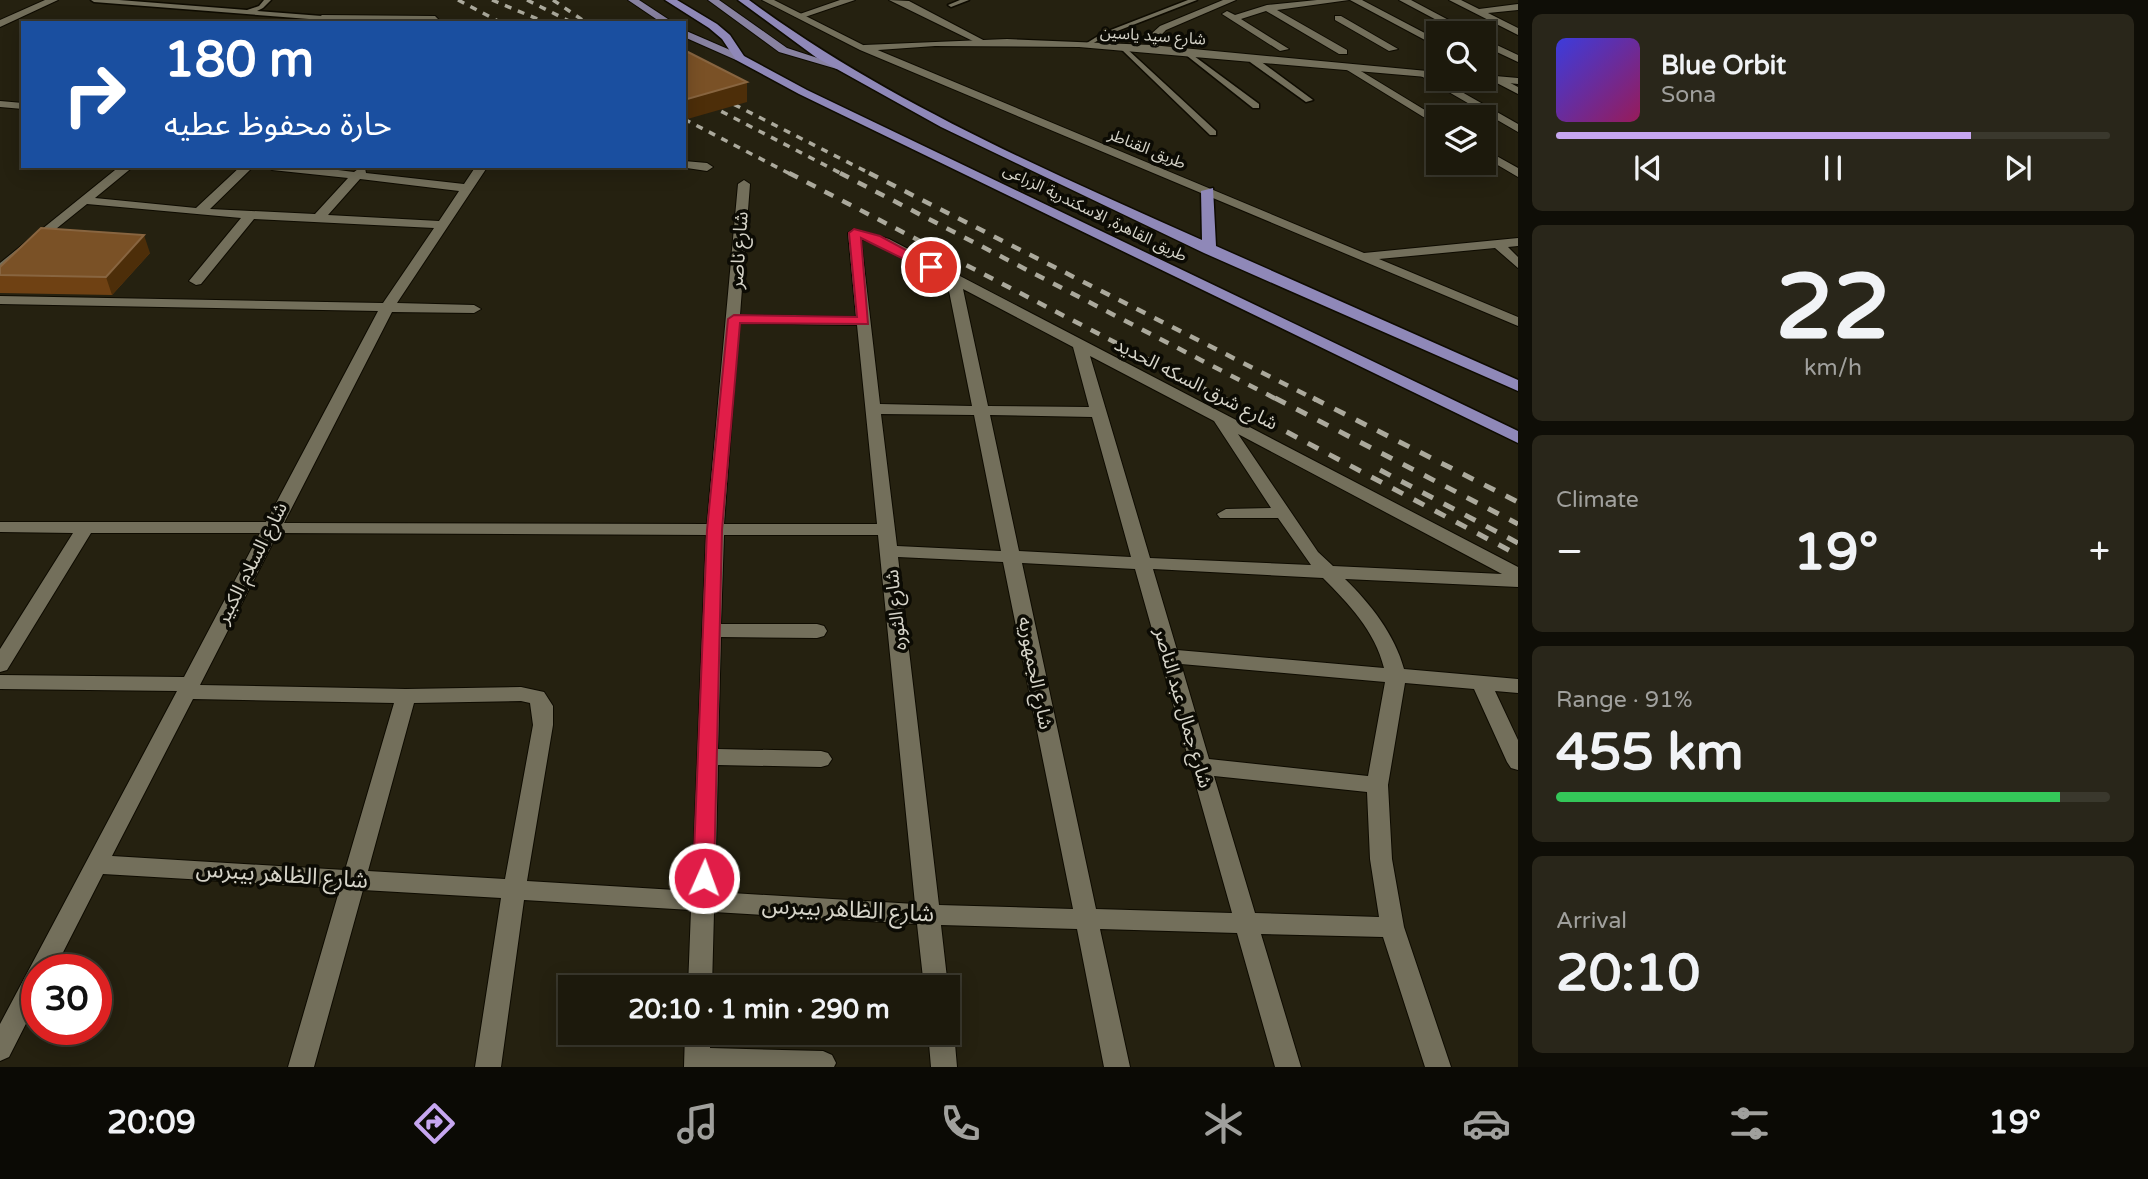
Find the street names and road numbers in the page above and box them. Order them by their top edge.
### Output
street label: شارع سيد ياسين [1099,22,1207,52]
street label: طريق القناطر [1104,124,1189,174]
street label: طريق القاهرة, الاسكندرية الزراعى [1000,160,1190,266]
street label: شارع ناصر [725,211,755,290]
street label: شارع شرق السكه الحديد [1110,333,1281,437]
street label: شارع السلام الكبير [211,499,295,630]
street label: شارع الثوره [881,568,913,652]
street label: شارع الجمهوريه [1011,615,1057,732]
street label: شارع جمال عبد الناصر [1147,625,1216,791]
street label: شارع الظاهر بيبرس [195,855,369,897]
street label: شارع الظاهر بيبرس [761,892,935,930]

